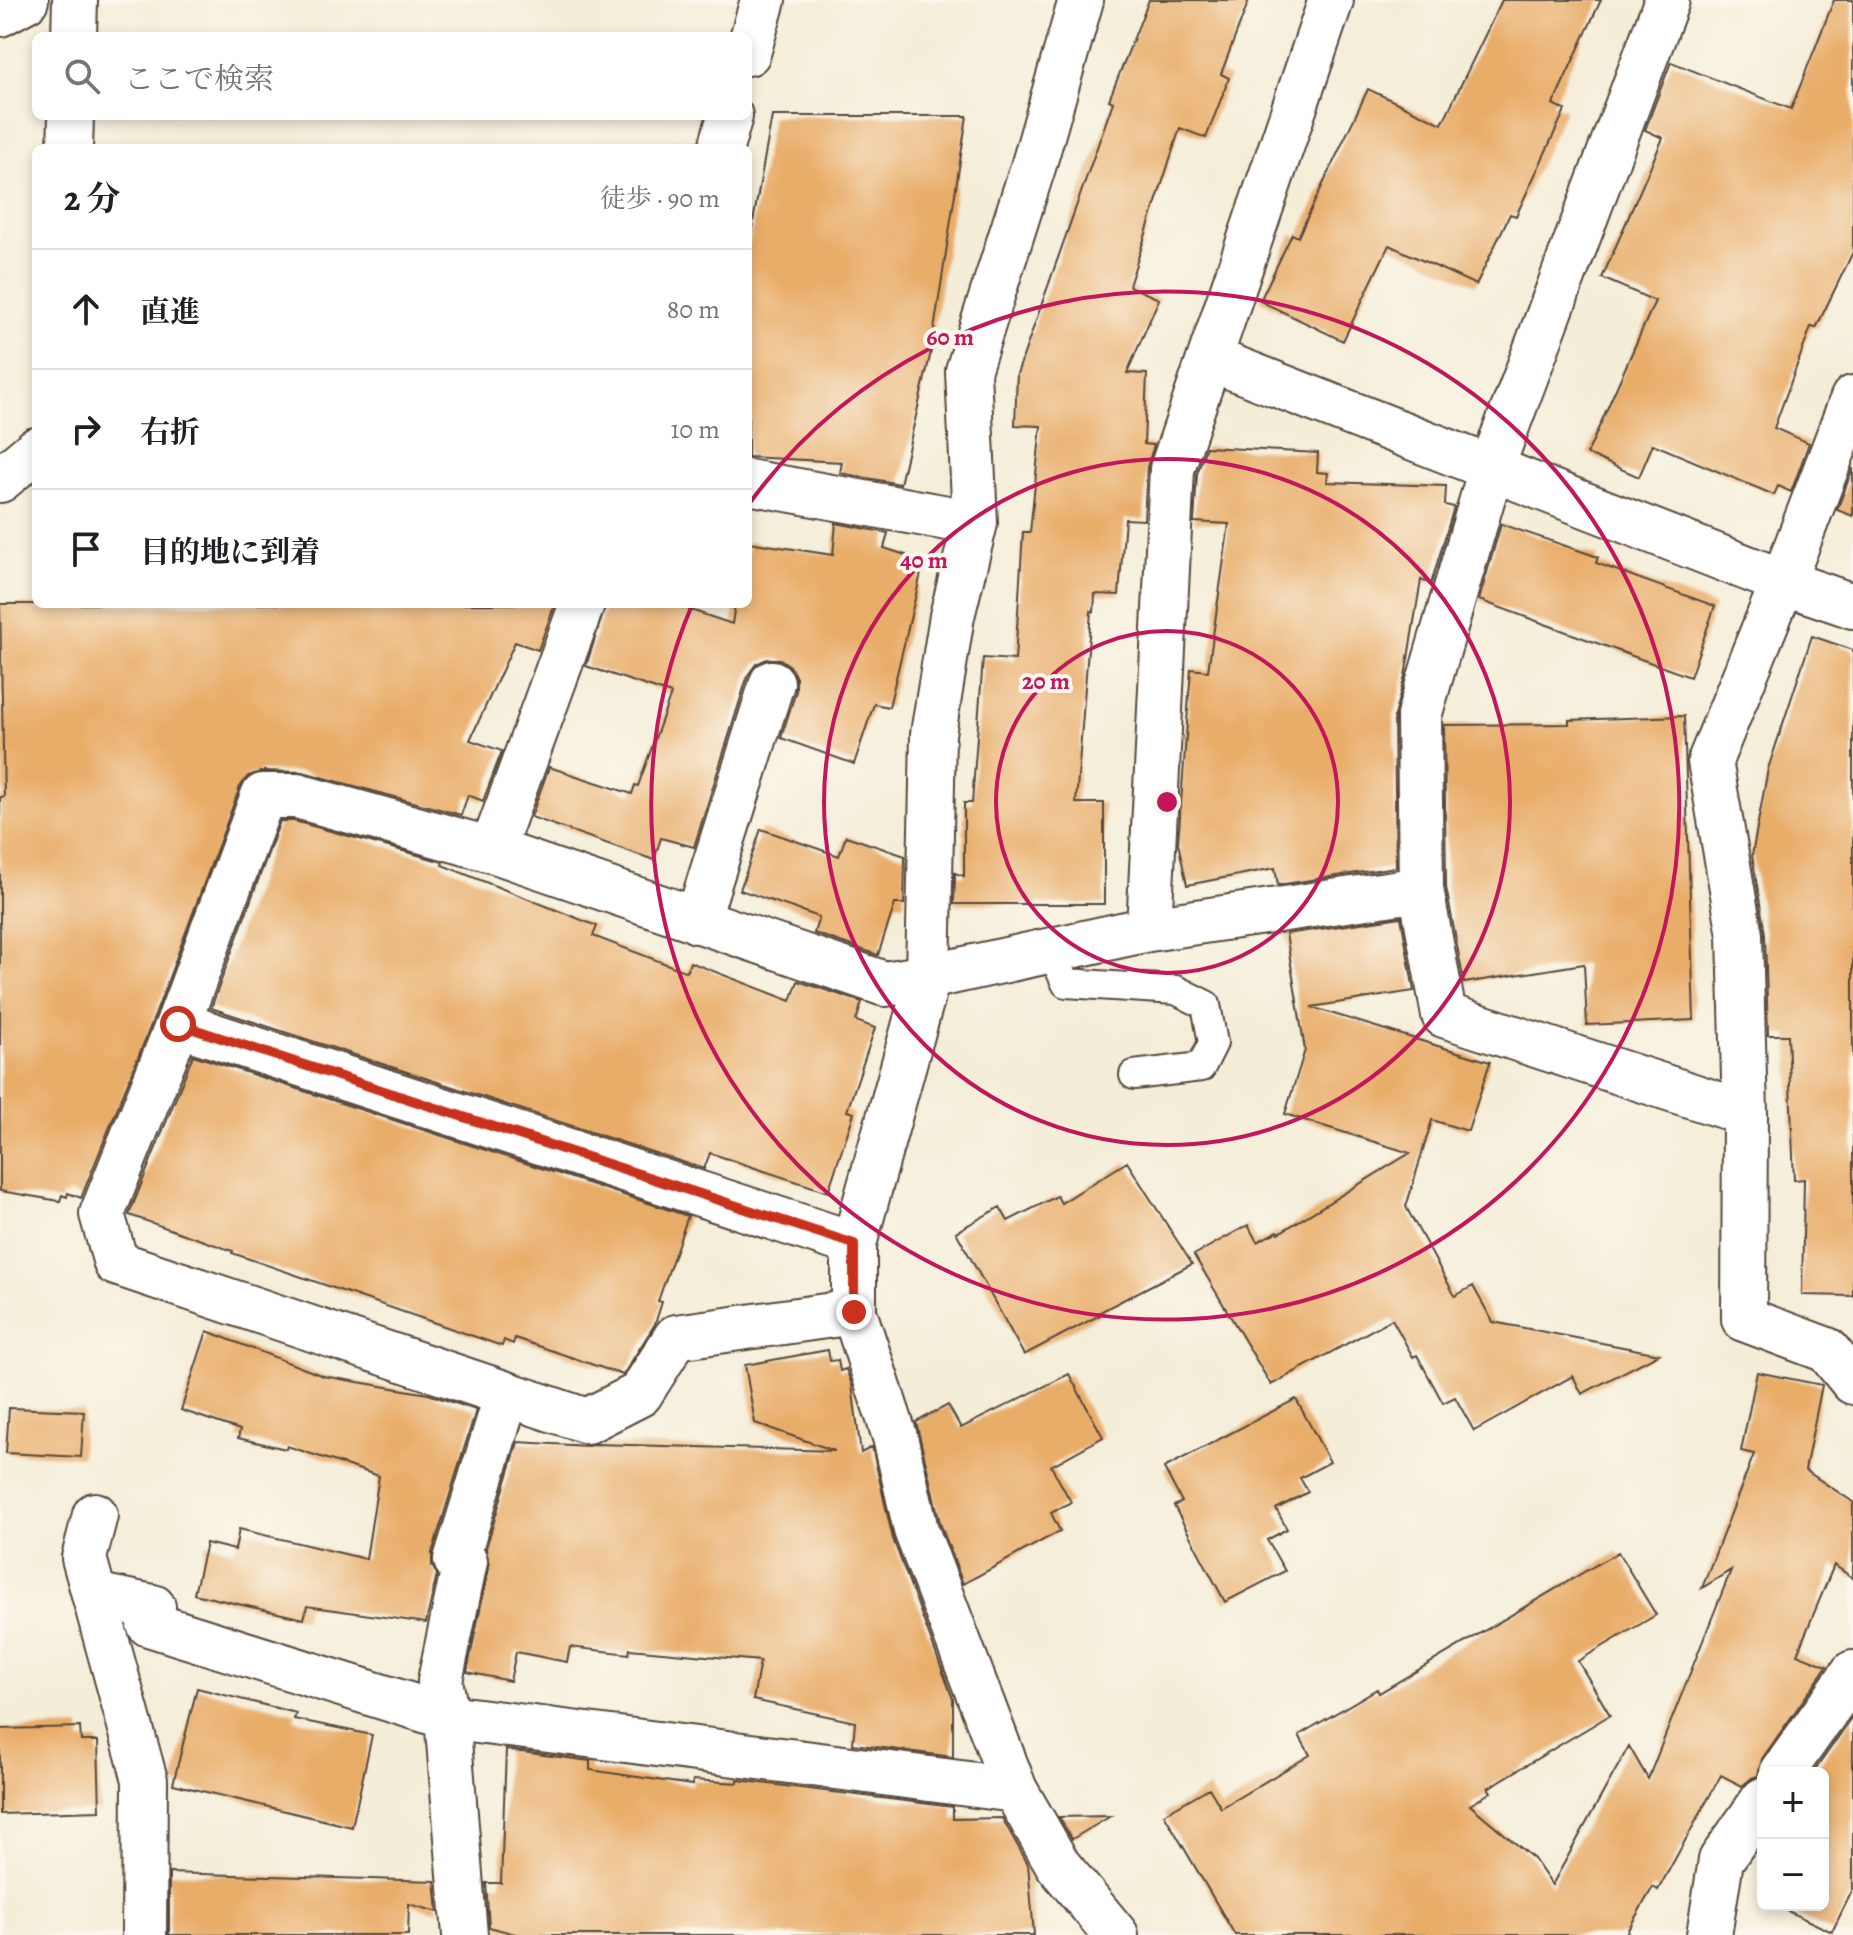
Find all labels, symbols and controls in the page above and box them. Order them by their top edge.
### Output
search box [32,32,752,120]
icon: search [60,54,104,98]
text: ここで検索 [124,59,274,99]
text: 2 分 [64,175,120,222]
text: 徒歩 · 90 m [600,181,720,216]
icon: ahead [64,287,108,331]
text: 直進 [140,292,200,332]
text: 80 m [667,292,720,327]
text: 60 m [926,321,974,353]
icon: right [64,407,108,451]
text: 右折 [140,412,200,452]
text: 10 m [670,412,720,447]
icon: arrive [64,527,108,571]
text: 目的地に到着 [140,532,320,572]
text: 40 m [900,544,948,576]
text: 20 m [1022,665,1070,697]
centre of rings [1153,788,1181,816]
route start [160,1006,196,1042]
route end [836,1294,872,1330]
map controls [1757,1767,1829,1911]
button: + [1757,1767,1829,1839]
button: − [1757,1839,1829,1911]

